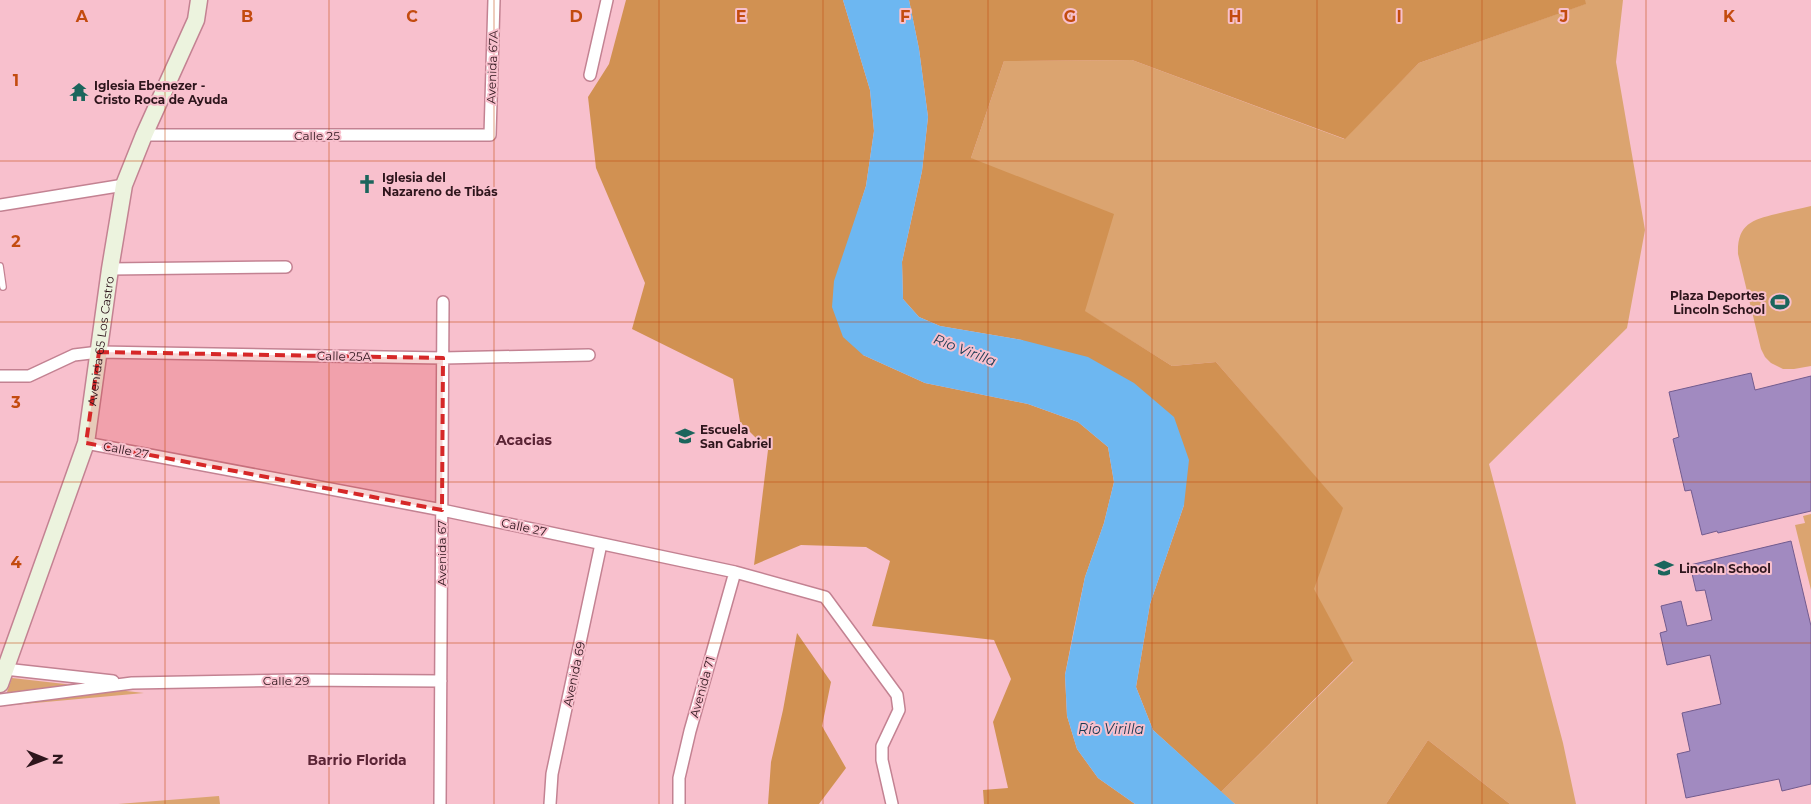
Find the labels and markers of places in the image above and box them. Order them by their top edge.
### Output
place label: Iglesia Ebenezer - Cristo Roca de Ayuda [94,78,228,107]
temple icon: Iglesia Ebenezer - Cristo Roca de Ayuda [68,81,90,103]
place label: Iglesia del Nazareno de Tibás [382,170,498,199]
church icon: Iglesia del Nazareno de Tibás [356,173,378,195]
place label: Plaza Deportes Lincoln School [1670,288,1766,317]
sports icon: Plaza Deportes Lincoln School [1769,291,1791,313]
place label: Escuela San Gabriel [700,422,772,451]
school or university icon: Escuela San Gabriel [674,425,696,447]
school or university icon: Lincoln School [1653,557,1675,579]
place label: Lincoln School [1679,561,1771,576]

